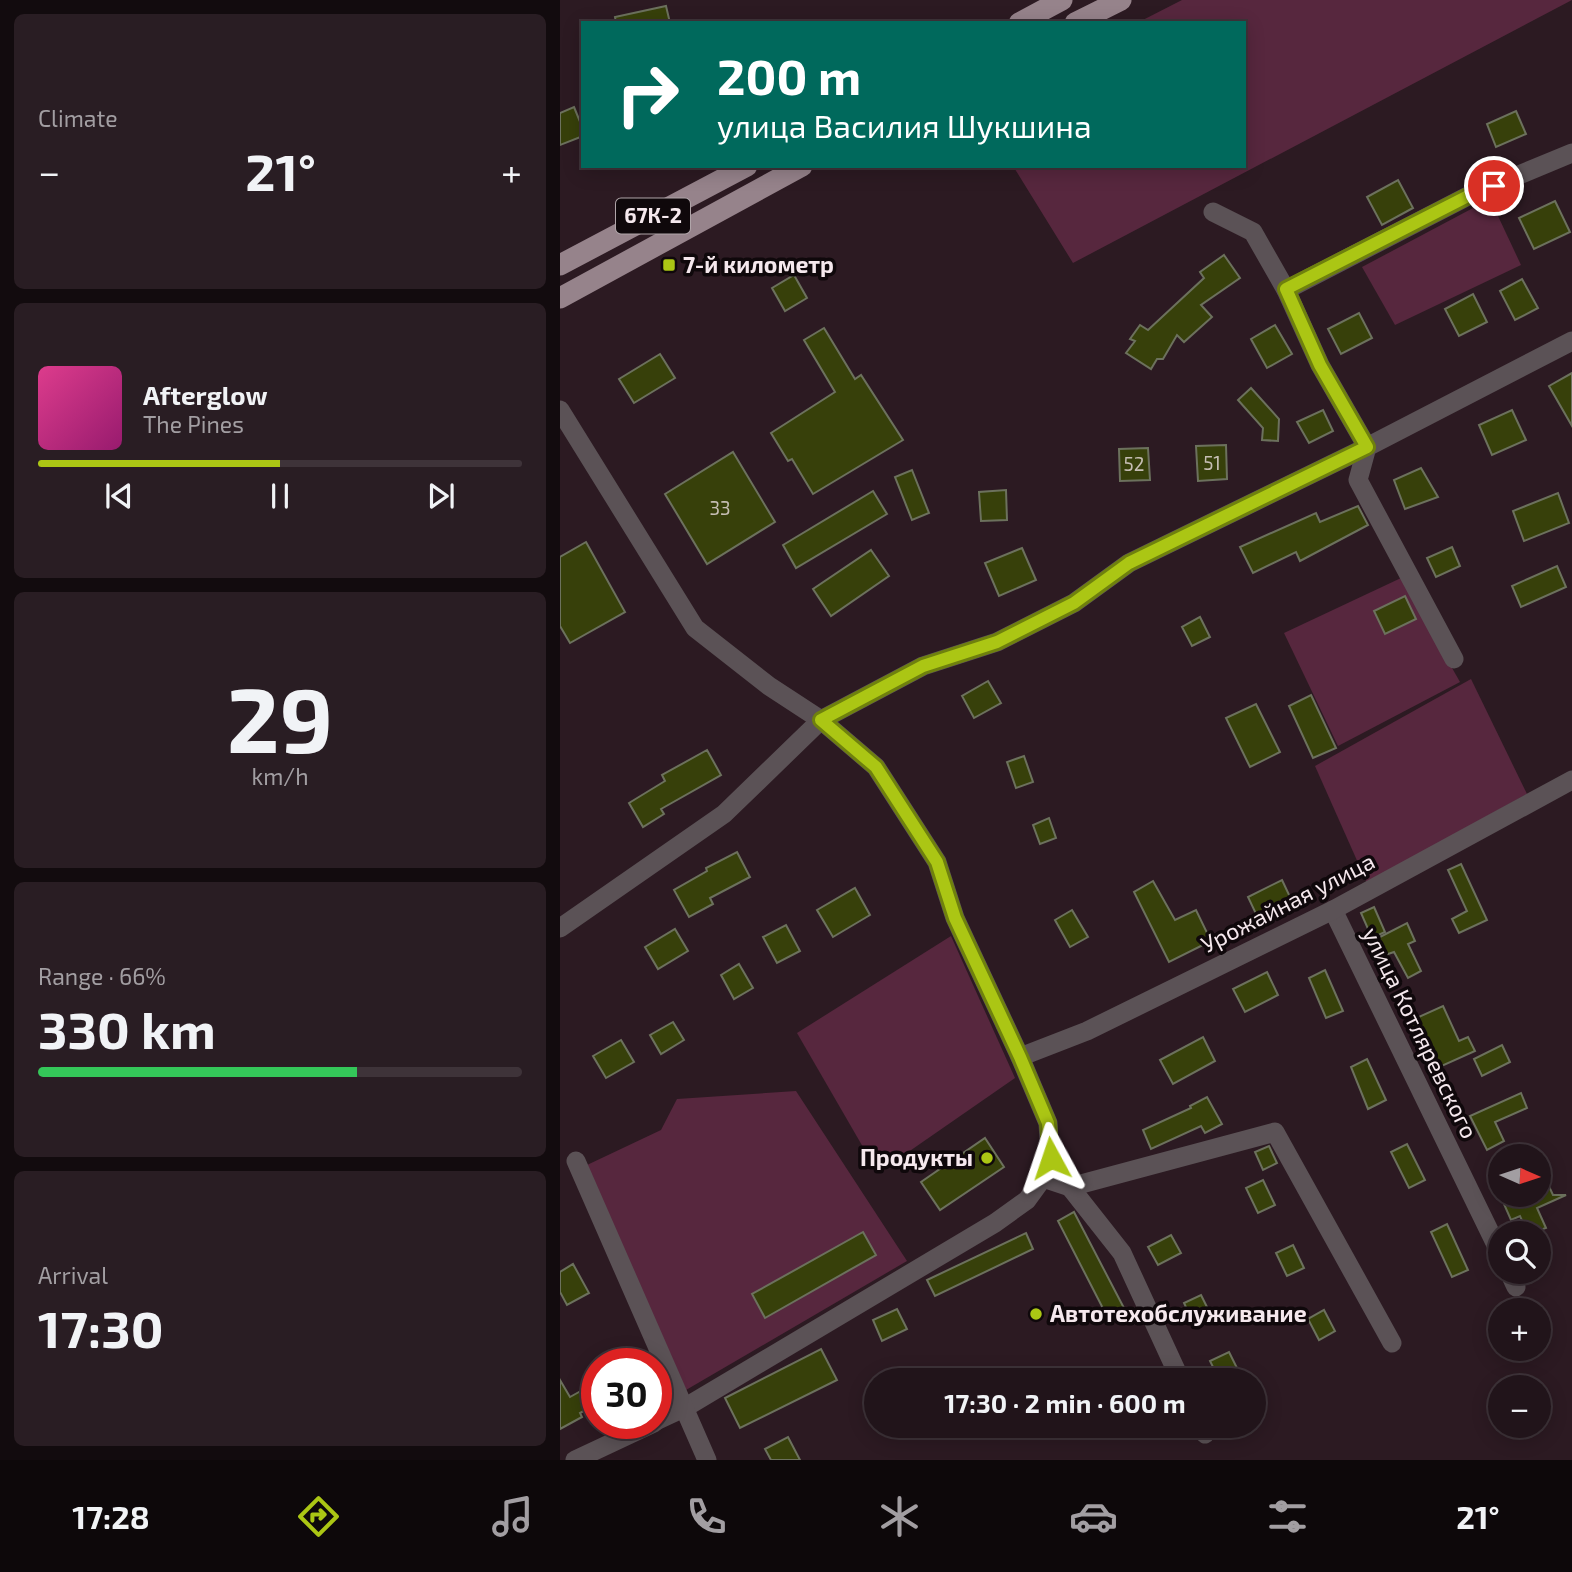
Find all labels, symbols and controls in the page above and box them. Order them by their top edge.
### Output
text: 200 m [717,46,861,105]
icon: right [602,49,693,140]
text: Climate [38,104,118,132]
text: улица Василия Шукшина [717,106,1092,144]
text: 21° [245,139,316,201]
text: − [38,148,60,194]
text: + [501,148,522,194]
pin [1464,156,1524,216]
icon: arrive [1475,167,1513,205]
road number: 67К-2 [616,198,690,234]
place label: 7-й километр [683,250,834,278]
marker: 7-й километр [661,257,677,273]
text: Afterglow [143,379,268,410]
text: The Pines [143,410,244,438]
house number: 51 [1203,451,1221,474]
house number: 52 [1124,452,1144,475]
icon: previous [100,477,138,515]
icon: pause [261,477,299,515]
icon: next [422,477,460,515]
house number: 33 [709,496,731,519]
text: 29 [227,662,333,771]
text: km/h [251,762,309,790]
street label: Урожайная улица [1196,846,1379,959]
street label: улица Котляревского [1357,922,1484,1143]
text: Range · 66% [38,962,166,990]
text: 330 km [38,997,216,1059]
position arrow [1014,1121,1088,1195]
place label: Продукты [860,1143,973,1171]
north arrow [1488,1144,1550,1208]
map controls [1488,1144,1551,1438]
marker: Продукты [979,1150,995,1166]
button: search [1488,1221,1551,1284]
text: Arrival [38,1261,108,1289]
text: 17:30 [38,1296,164,1358]
button: + [1488,1298,1551,1361]
place label: Автотехобслуживание [1050,1299,1307,1327]
marker: Автотехобслуживание [1028,1306,1044,1322]
speed limit sign: 30 [581,1348,672,1439]
button: − [1488,1375,1551,1438]
text: 17:30 · 2 min · 600 m [944,1387,1186,1418]
icon: directions [294,1492,343,1541]
icon: music [488,1492,537,1541]
icon: phone [682,1492,731,1541]
icon: climate [875,1492,924,1541]
icon: car [1069,1492,1118,1541]
icon: filters [1263,1492,1312,1541]
text: 17:28 [72,1497,150,1535]
text: 21° [1456,1497,1500,1535]

